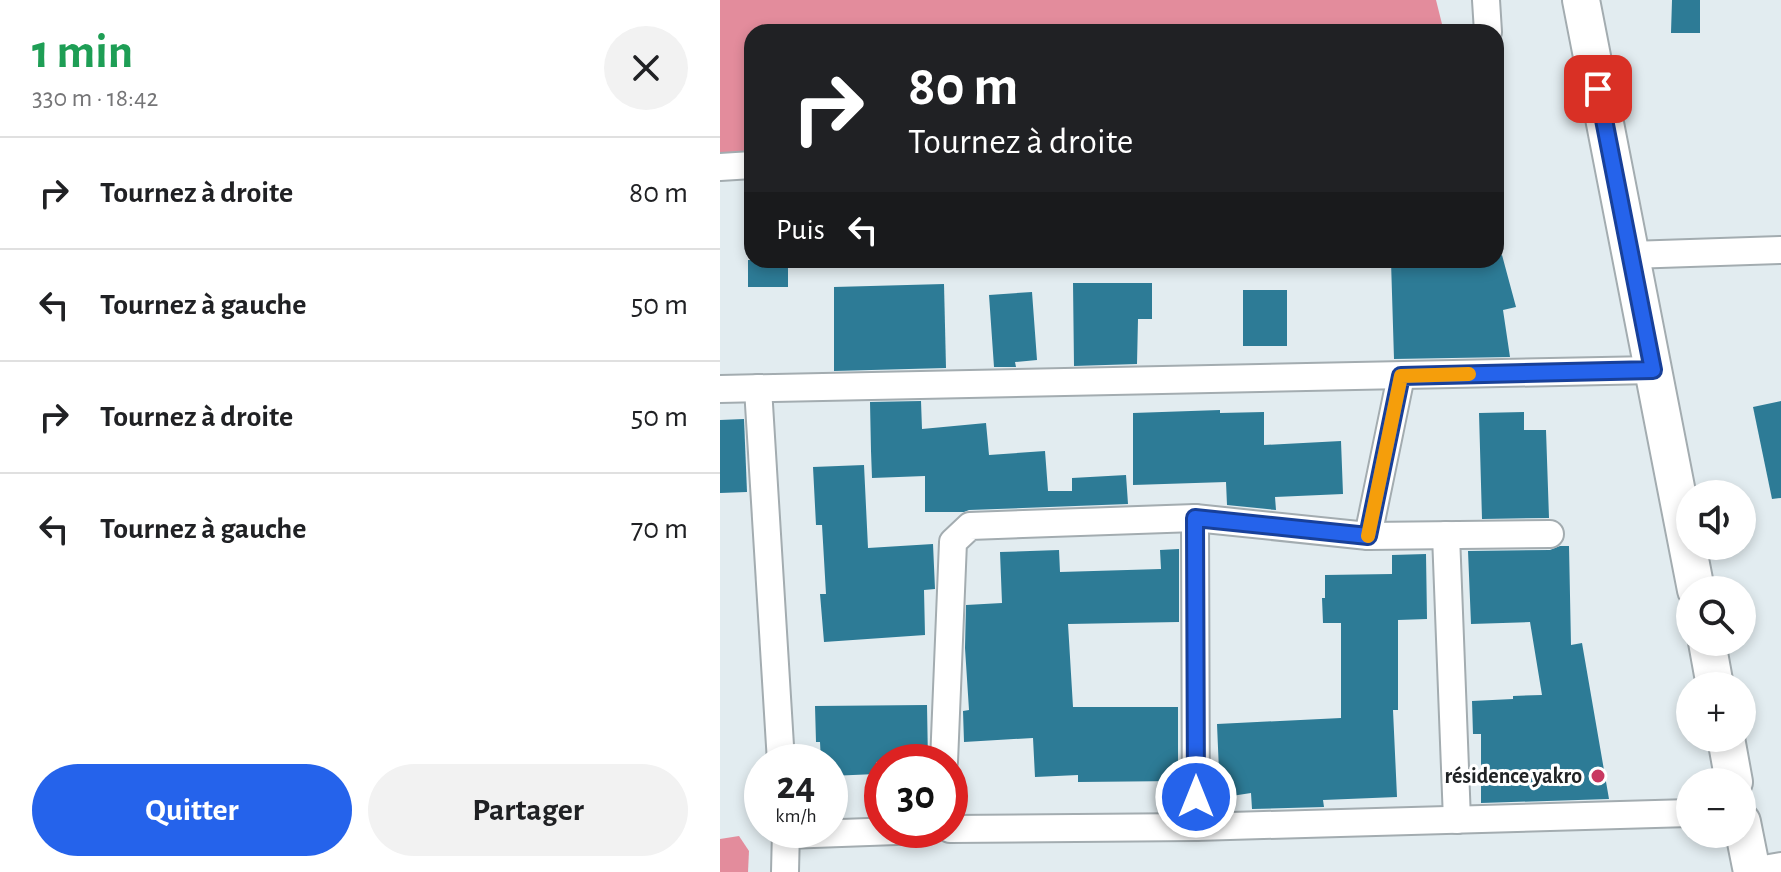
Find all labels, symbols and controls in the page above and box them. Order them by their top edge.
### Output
button: close [604,26,688,110]
text: 1 min [32,29,133,77]
pin [1564,55,1632,123]
icon: right [776,56,880,160]
text: 80 m [908,59,1018,115]
icon: arrive [1576,67,1620,111]
text: 330 m · 18:42 [32,85,158,111]
text: Tournez à droite [908,124,1133,160]
icon: right [32,171,76,215]
text: Tournez à droite [100,178,293,208]
text: 80 m [629,178,688,208]
icon: left [841,208,885,252]
text: Puis [776,215,825,245]
icon: left [32,283,76,327]
text: Tournez à gauche [100,290,307,320]
text: 50 m [631,290,688,320]
icon: right [32,395,76,439]
text: Tournez à droite [100,402,293,432]
text: 50 m [631,402,688,432]
map controls [1676,480,1756,848]
button: sound [1676,480,1756,560]
icon: left [32,507,76,551]
text: Tournez à gauche [100,514,307,544]
text: 70 m [631,514,688,544]
button: search [1676,576,1756,656]
button: + [1676,672,1756,752]
speed limit sign: 30 [864,744,968,848]
position arrow [1154,755,1238,839]
button: Quitter [32,764,352,856]
button: Partager [368,764,688,856]
place label: résidence yakro [1444,765,1582,788]
text: 24 [777,766,815,806]
marker: résidence yakro [1589,767,1607,785]
button: − [1676,768,1756,848]
text: km/h [775,806,817,826]

